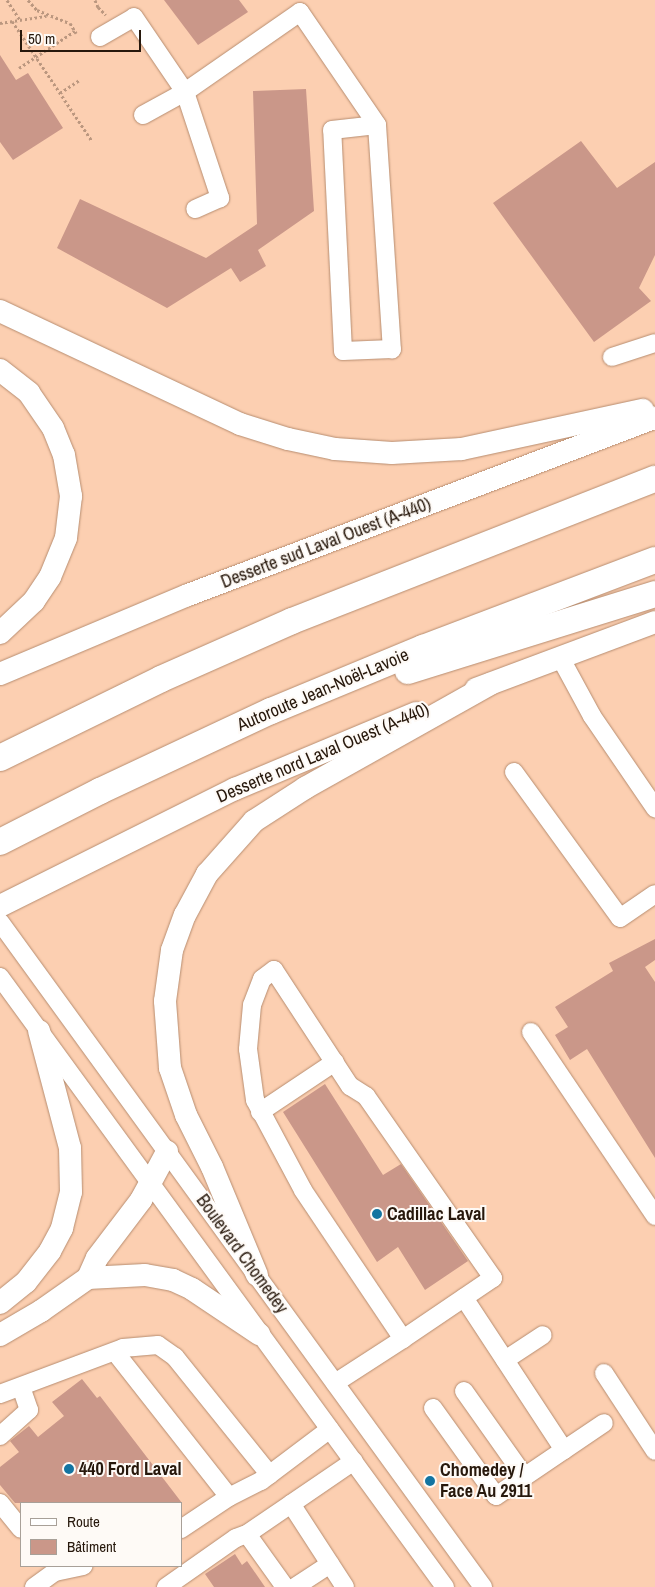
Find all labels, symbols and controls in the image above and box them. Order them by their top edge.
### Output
scale bar [22,20,144,52]
text: 50 m [28,28,55,49]
street label: Desserte sud Laval Ouest (A-440) [218,493,434,593]
street label: Autoroute Jean-Noël-Lavoie [234,644,412,736]
street label: Desserte nord Laval Ouest (A-440) [213,698,433,808]
street label: Boulevard Chomedey [192,1190,292,1318]
place label: Cadillac Laval [387,1203,485,1225]
marker: Cadillac Laval [371,1208,383,1220]
place label: 440 Ford Laval [79,1458,182,1480]
place label: Chomedey / Face Au 2911 [440,1460,533,1502]
marker: 440 Ford Laval [63,1463,75,1475]
marker: Chomedey / Face Au 2911 [424,1475,436,1487]
legend [20,1502,182,1567]
text: Route [67,1511,100,1532]
text: Bâtiment [67,1536,116,1557]

